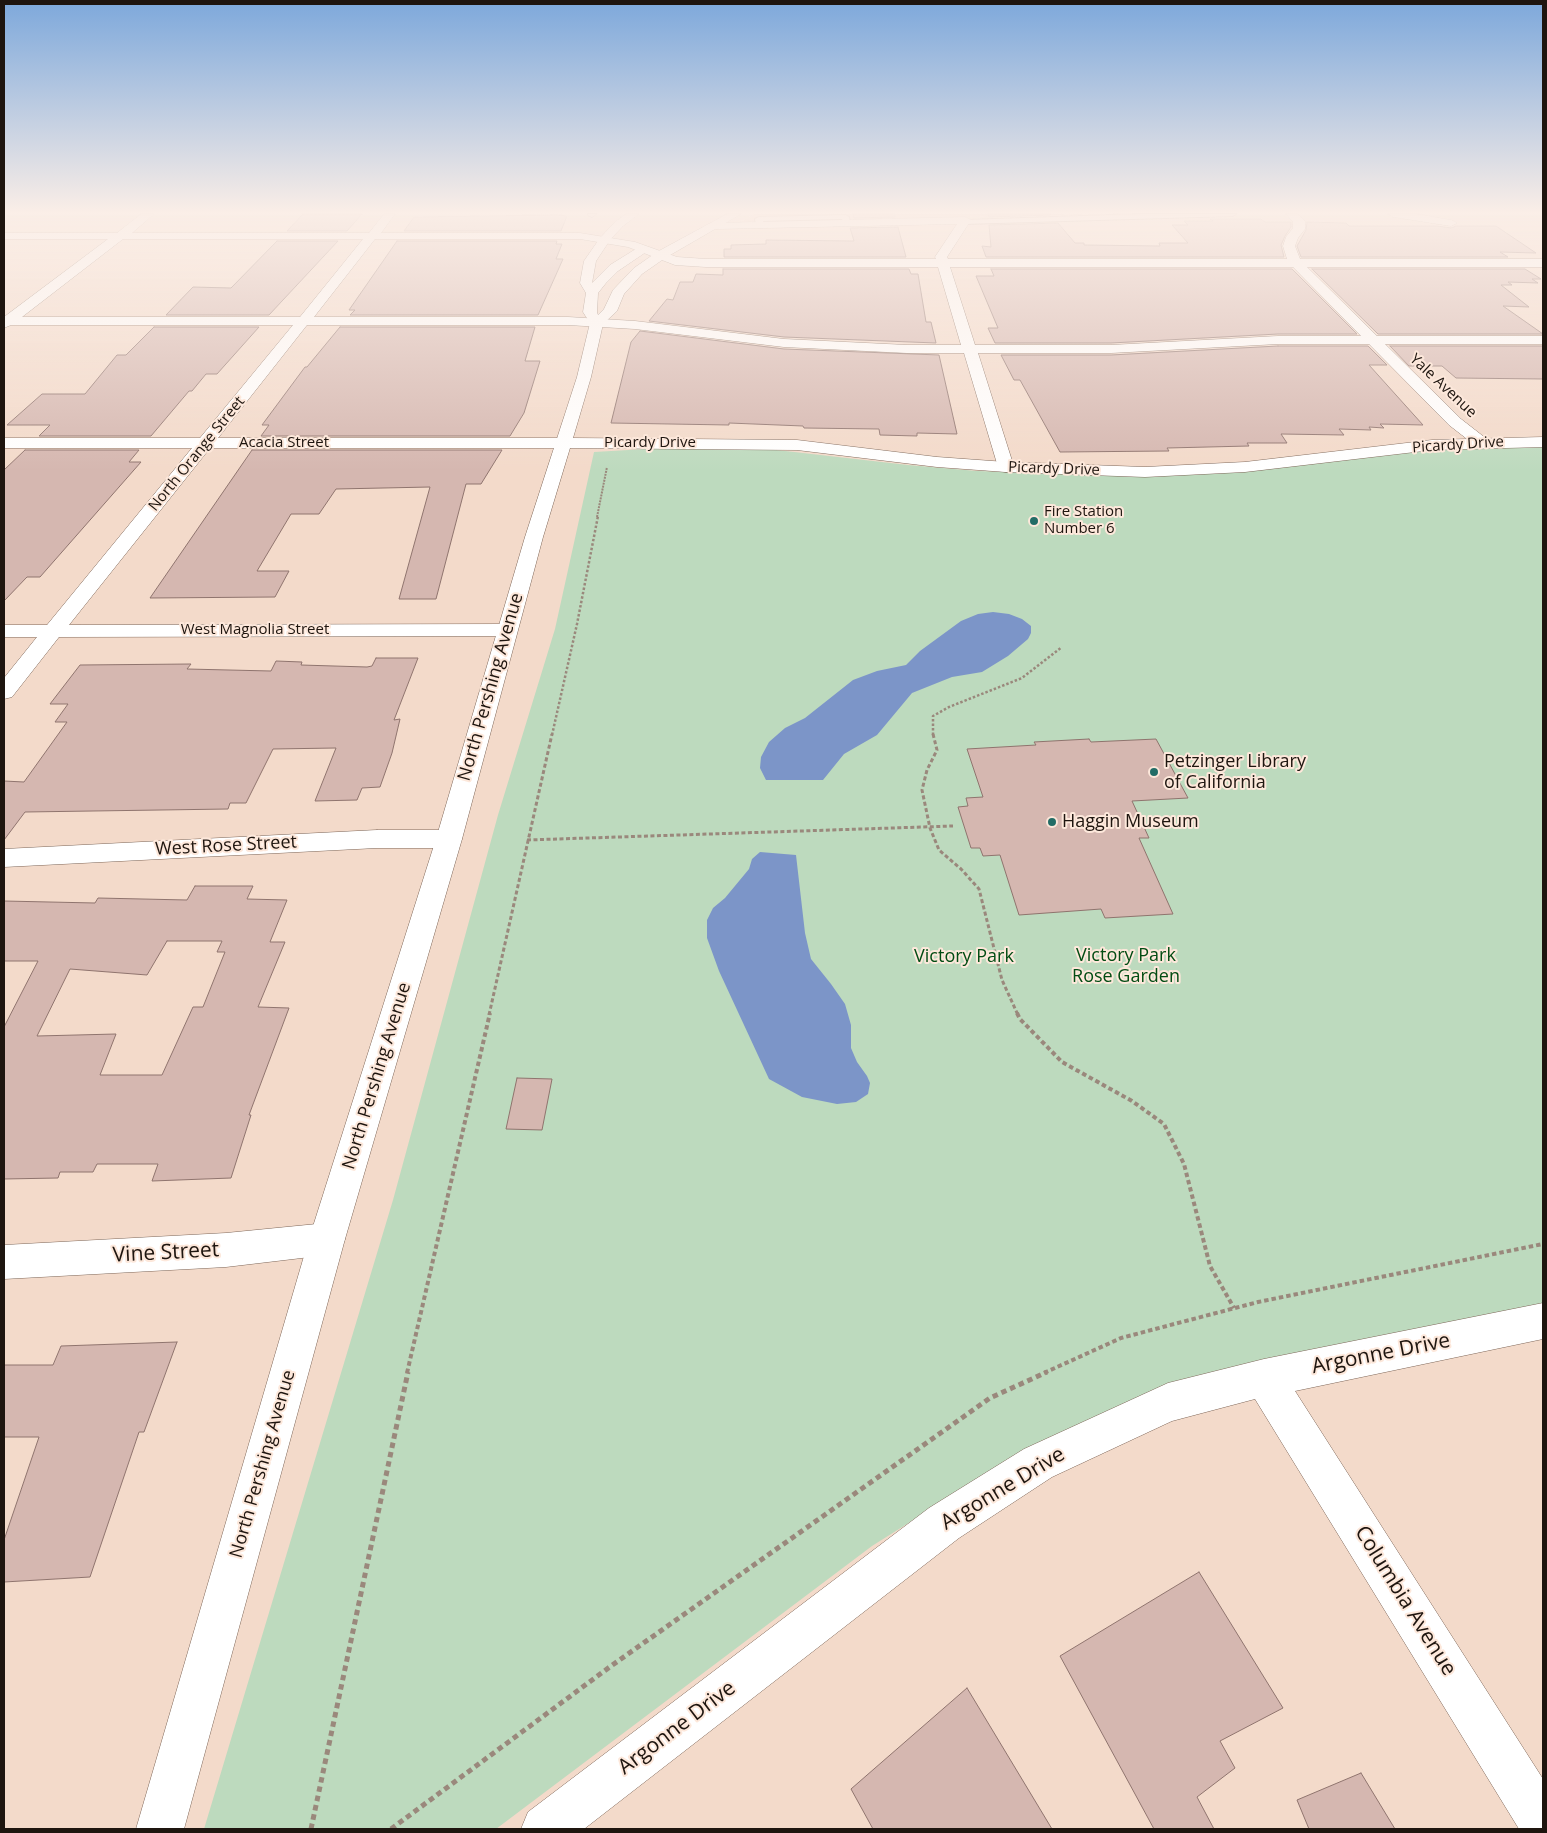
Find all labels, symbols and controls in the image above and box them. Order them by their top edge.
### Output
street label: Yale Avenue [1406,350,1480,422]
street label: North Orange Street [145,393,249,515]
street label: Picardy Drive [1412,433,1504,457]
street label: Acacia Street [239,434,329,452]
street label: Picardy Drive [604,434,696,452]
street label: Picardy Drive [1008,458,1100,480]
place label: Fire Station Number 6 [1044,503,1123,538]
marker: Fire Station Number 6 [1028,515,1040,527]
street label: North Pershing Avenue [454,591,528,783]
street label: West Magnolia Street [181,621,329,639]
place label: Petzinger Library of California [1164,751,1306,794]
marker: Petzinger Library of California [1148,766,1160,778]
place label: Haggin Museum [1062,811,1199,833]
marker: Haggin Museum [1046,816,1058,828]
street label: West Rose Street [155,831,297,861]
park label: Victory Park Rose Garden [1072,945,1180,988]
park label: Victory Park [914,946,1014,968]
street label: North Pershing Avenue [338,980,416,1172]
street label: Vine Street [112,1238,220,1268]
street label: Argonne Drive [1310,1328,1452,1380]
street label: North Pershing Avenue [226,1368,300,1560]
street label: Argonne Drive [936,1442,1070,1536]
street label: Columbia Avenue [1349,1521,1461,1681]
street label: Argonne Drive [613,1676,741,1780]

